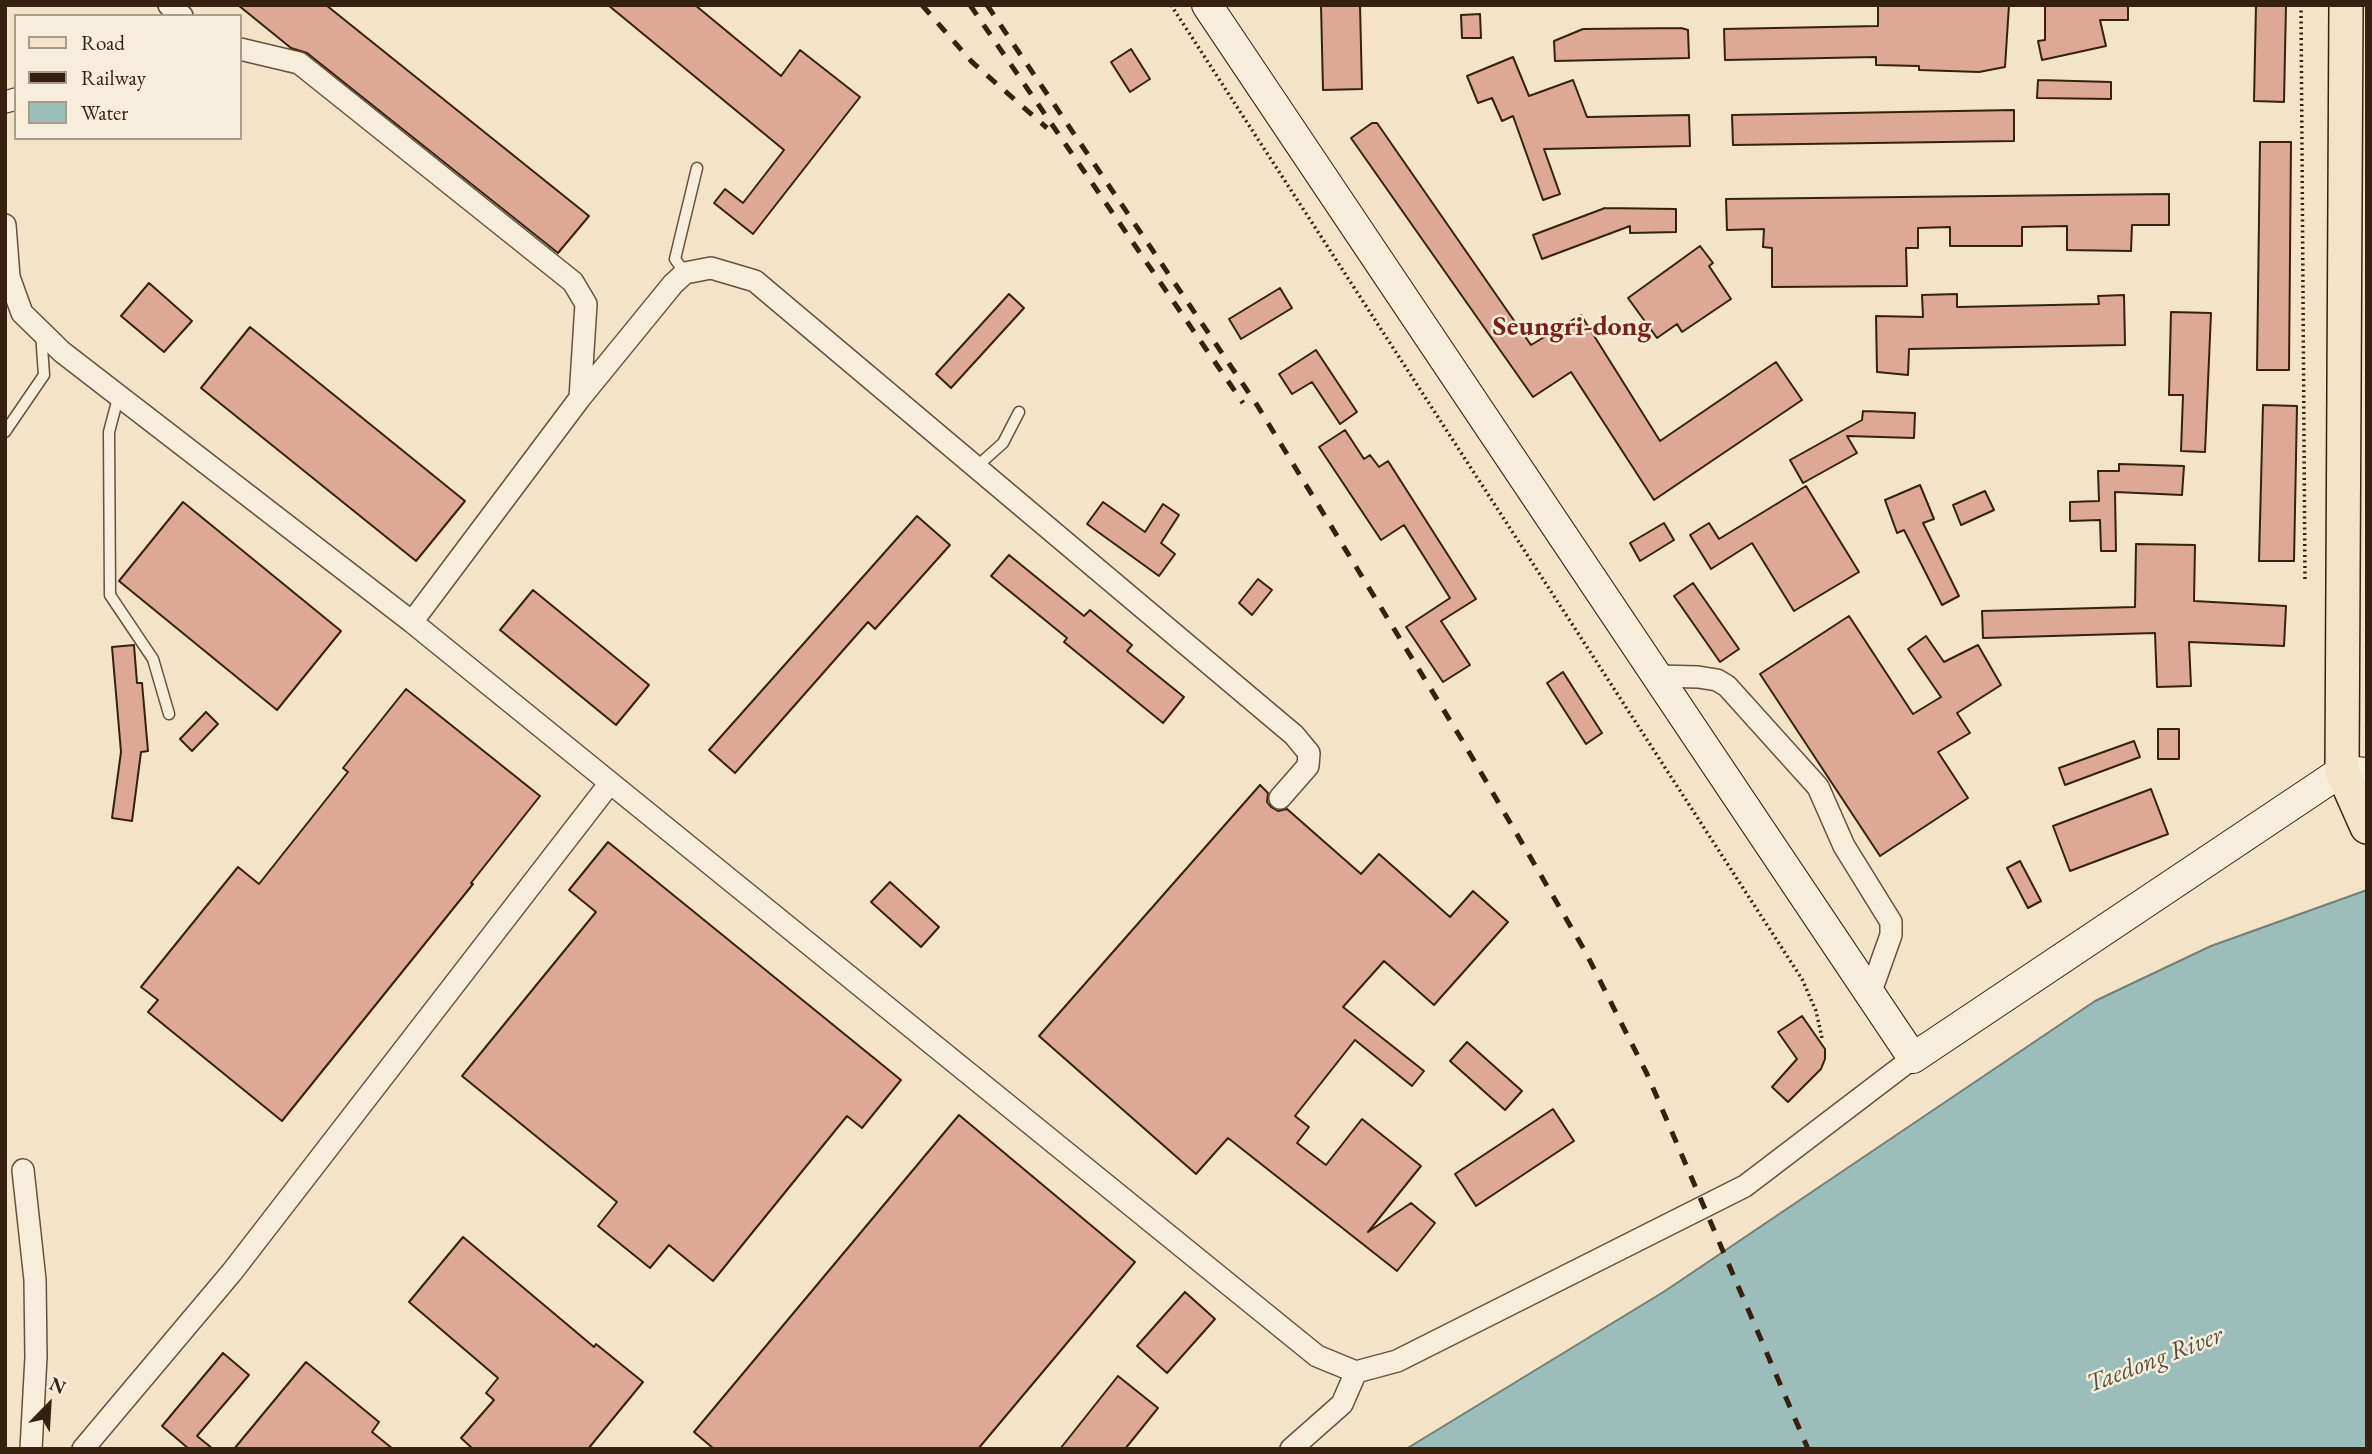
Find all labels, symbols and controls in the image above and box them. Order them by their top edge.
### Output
legend [14,14,242,140]
text: Road [81,29,125,56]
text: Railway [81,64,146,91]
text: Water [81,99,128,126]
district label: Seungri-dong [1493,310,1651,344]
water label: Taedong River [2082,1320,2228,1400]
north arrow [14,1370,84,1440]
text: N [46,1371,70,1400]

